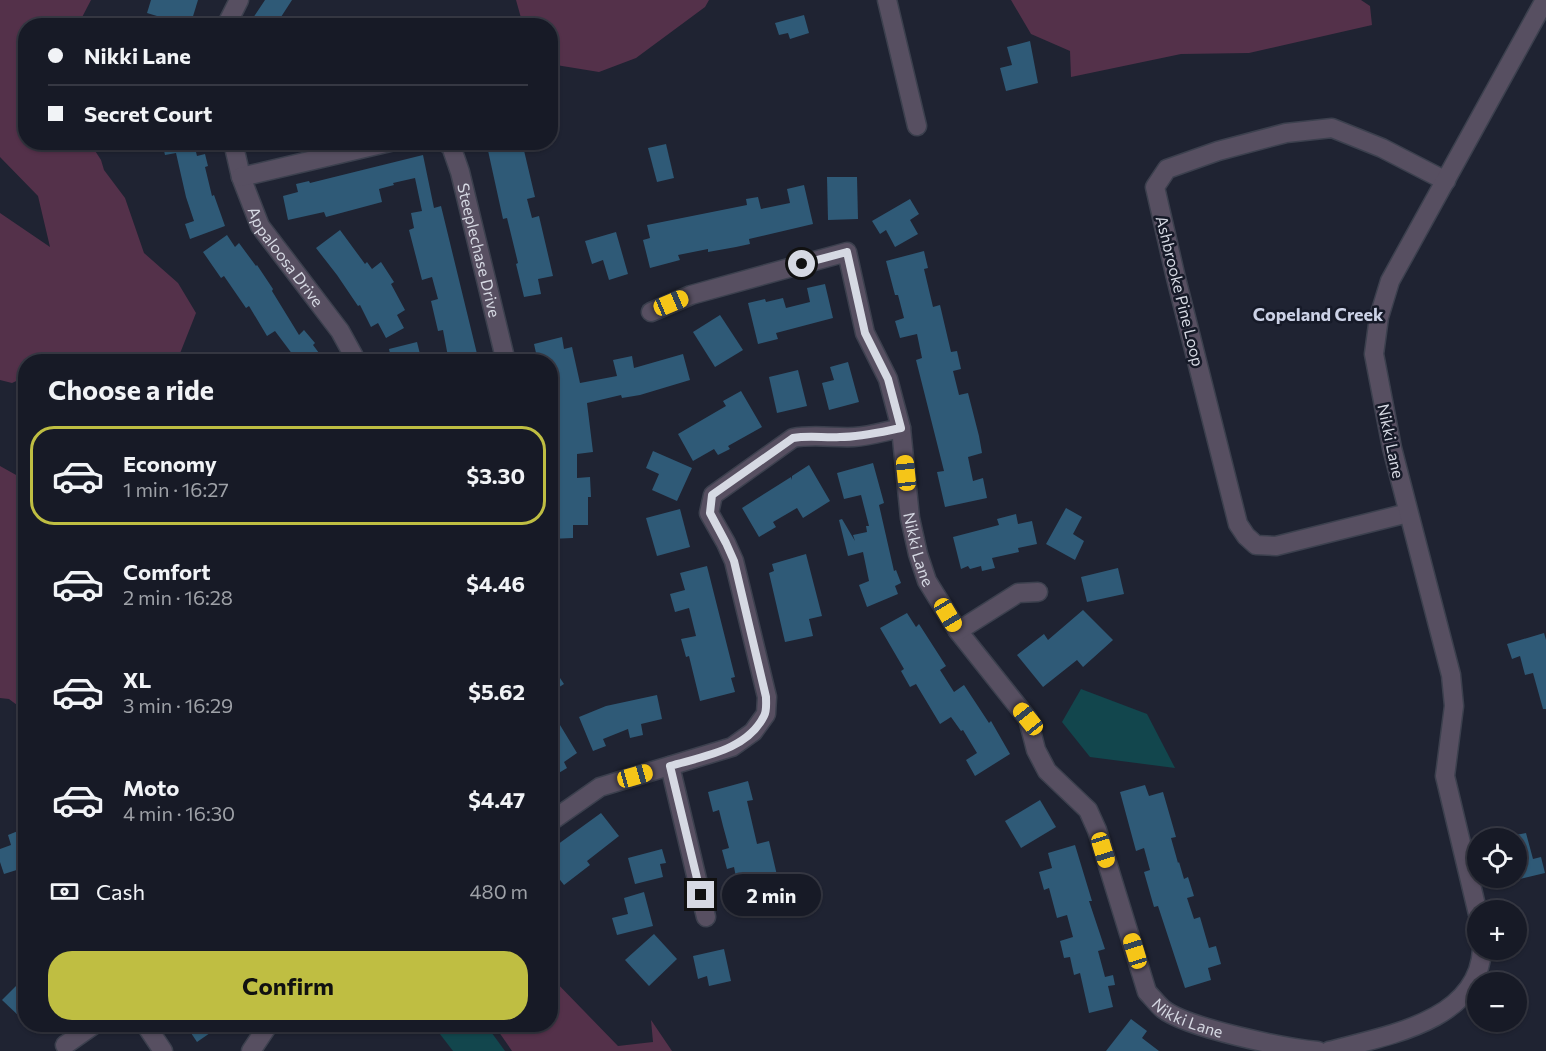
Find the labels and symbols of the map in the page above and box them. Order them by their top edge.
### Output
street label: Steeplechase Drive [454,181,505,319]
street label: Appaloosa Drive [244,204,328,310]
street label: Ashbrooke Pine Loop [1153,214,1208,368]
route start [788,250,815,277]
car [651,288,691,318]
district label: Copeland Creek [1253,303,1384,325]
street label: Nikki Lane [1374,402,1409,480]
car [895,454,917,492]
street label: Nikki Lane [900,510,938,590]
car [931,595,965,635]
car [1010,699,1046,739]
car [615,762,655,790]
car [1089,830,1117,870]
callout: 2 min [722,874,821,916]
route end [687,881,714,908]
car [1121,931,1149,971]
street label: Nikki Lane [1148,994,1225,1041]

